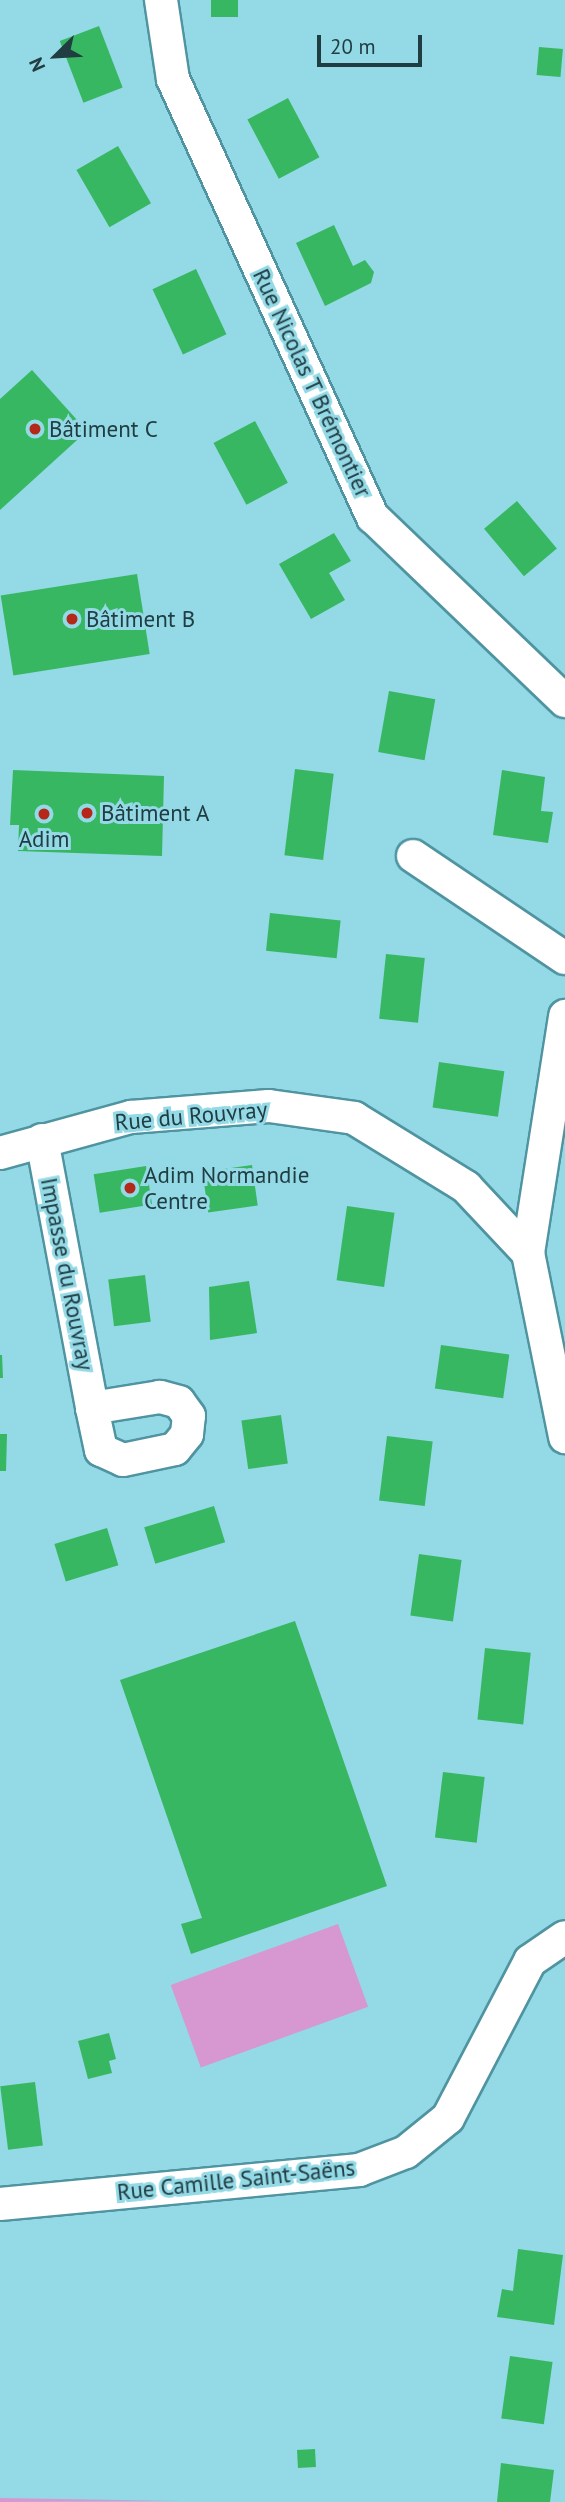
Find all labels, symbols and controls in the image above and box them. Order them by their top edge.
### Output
north arrow [21,21,91,91]
scale bar [320,21,425,65]
text: 20 m [330,33,376,60]
text: N [23,54,50,75]
street label: Rue Nicolas T Brémontier [247,264,377,502]
place label: Bâtiment C [49,415,158,443]
marker: Bâtiment C [27,421,43,437]
place label: Bâtiment B [86,605,195,633]
marker: Bâtiment B [64,611,80,627]
place label: Bâtiment A [101,799,210,827]
marker: Bâtiment A [79,805,95,821]
marker: Adim [36,806,52,822]
place label: Adim [19,825,69,853]
street label: Rue du Rouvray [114,1096,268,1136]
place label: Adim Normandie Centre [144,1161,309,1215]
street label: Impasse du Rouvray [35,1175,99,1373]
marker: Adim Normandie Centre [122,1180,138,1196]
street label: Rue Camille Saint-Saëns [116,2154,356,2206]

